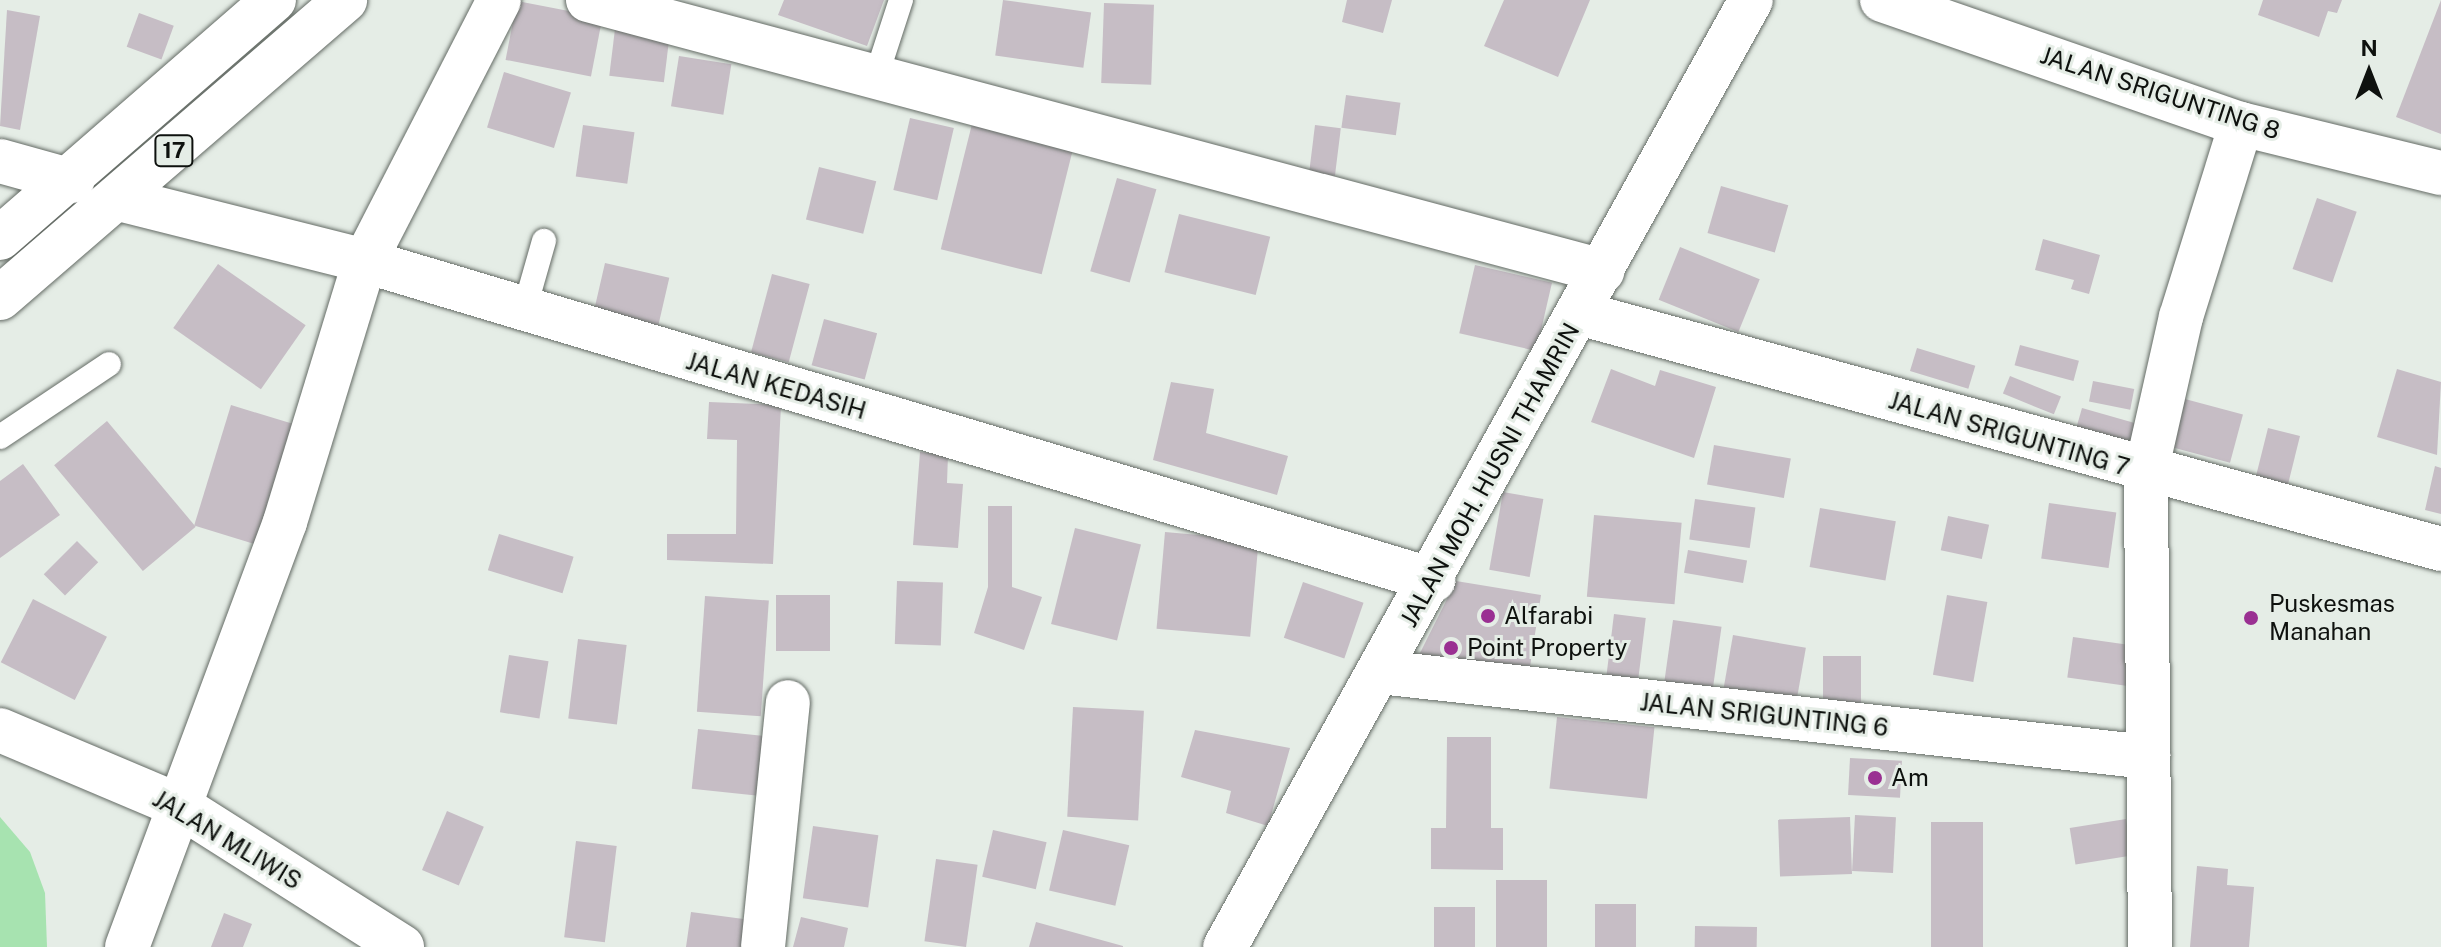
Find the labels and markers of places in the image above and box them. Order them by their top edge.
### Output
place label: Puskesmas Manahan [2269,590,2395,646]
place label: Alfarabi [1504,602,1593,630]
marker: Alfarabi [1479,607,1497,625]
marker: Puskesmas Manahan [2240,607,2262,629]
place label: Point Property [1467,634,1627,662]
marker: Point Property [1442,639,1460,657]
place label: Am [1891,764,1929,792]
marker: Am [1866,769,1884,787]

